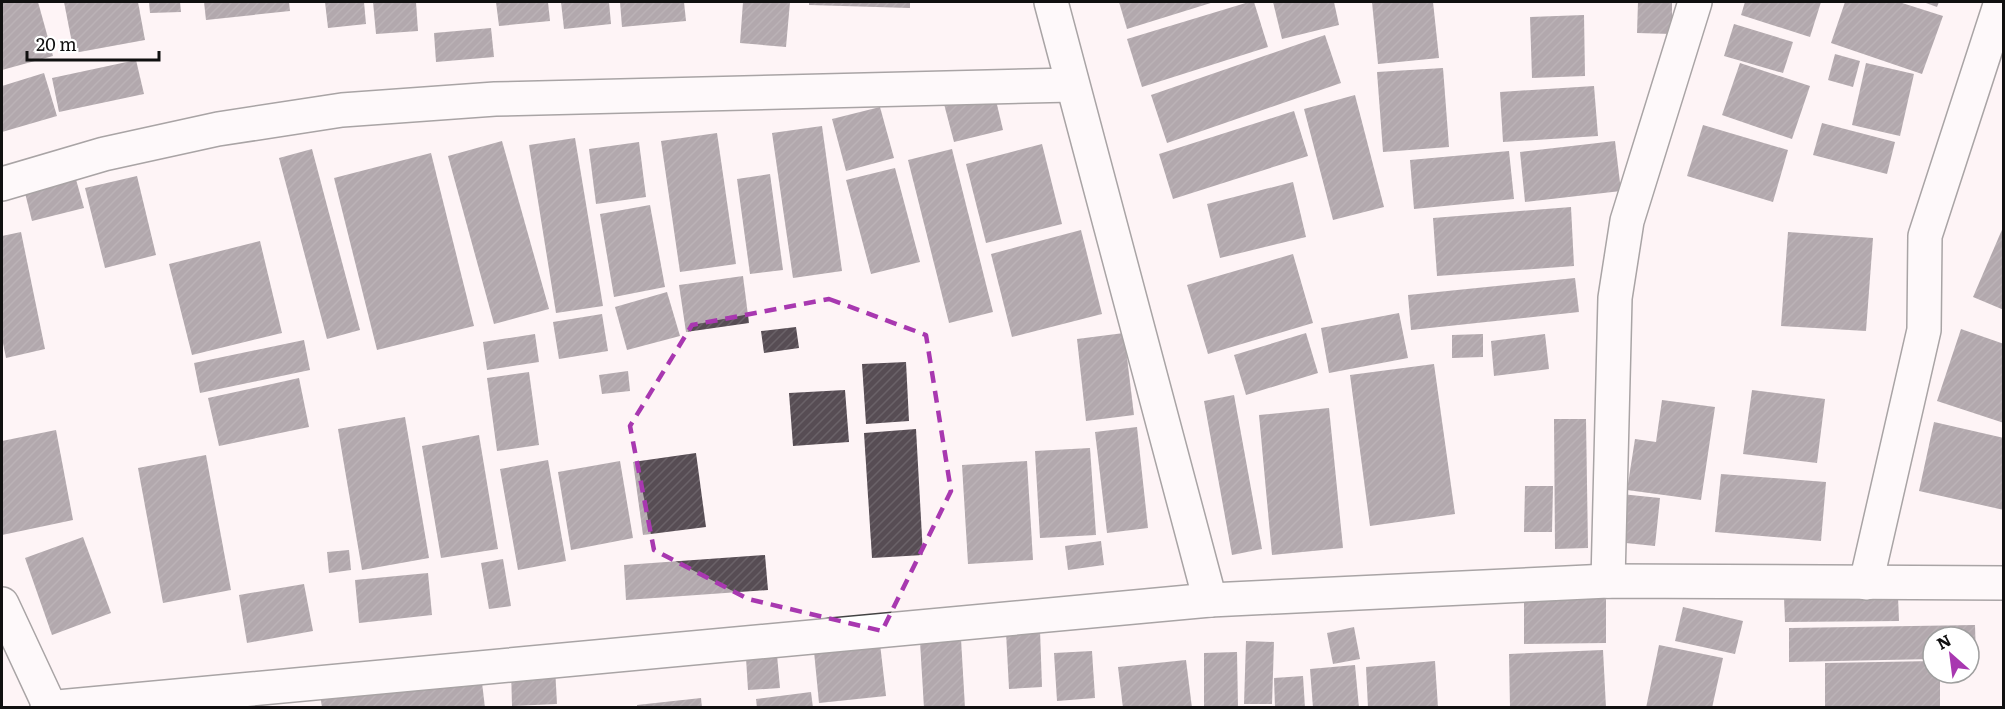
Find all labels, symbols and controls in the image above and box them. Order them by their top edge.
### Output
scale bar [27,24,159,62]
text: 20 m [36,30,77,57]
north arrow [1921,625,1981,685]
text: N [1932,627,1955,655]

